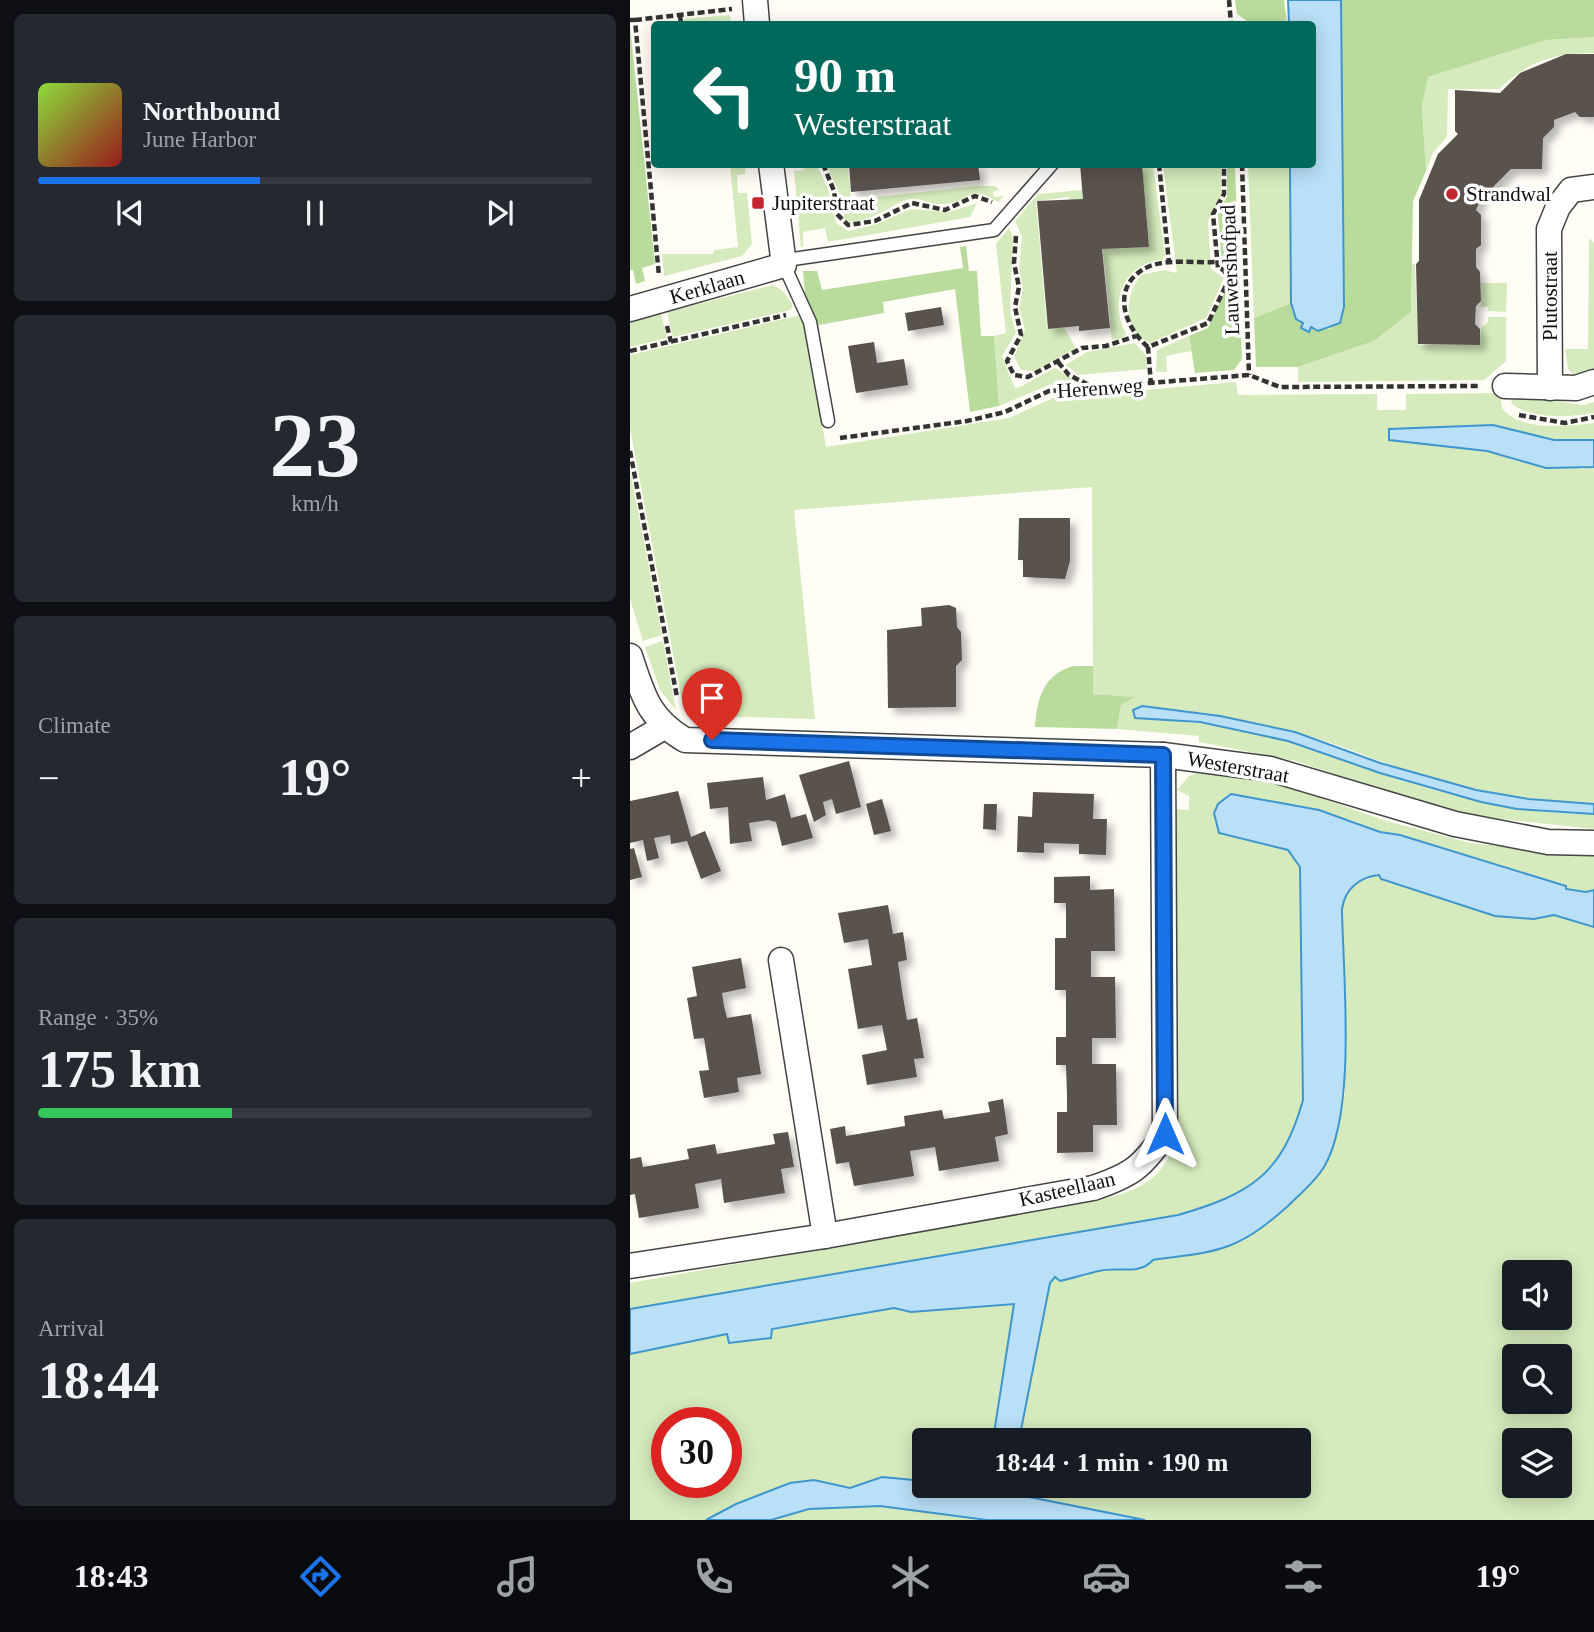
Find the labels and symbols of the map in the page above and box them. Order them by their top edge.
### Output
place label: Strandwal [1466,182,1551,206]
marker: Strandwal [1444,186,1460,202]
place label: Jupiterstraat [772,191,875,215]
marker: Jupiterstraat [750,195,766,211]
street label: Lauwershofpad [1216,204,1244,336]
street label: Plutostraat [1538,251,1562,341]
street label: Kerklaan [667,265,748,309]
street label: Herenweg [1056,373,1144,403]
pin [682,668,742,740]
street label: Westerstraat [1185,746,1291,788]
position arrow [1128,1097,1202,1171]
street label: Kasteellaan [1017,1166,1118,1212]
speed limit sign: 30 [651,1407,742,1498]

